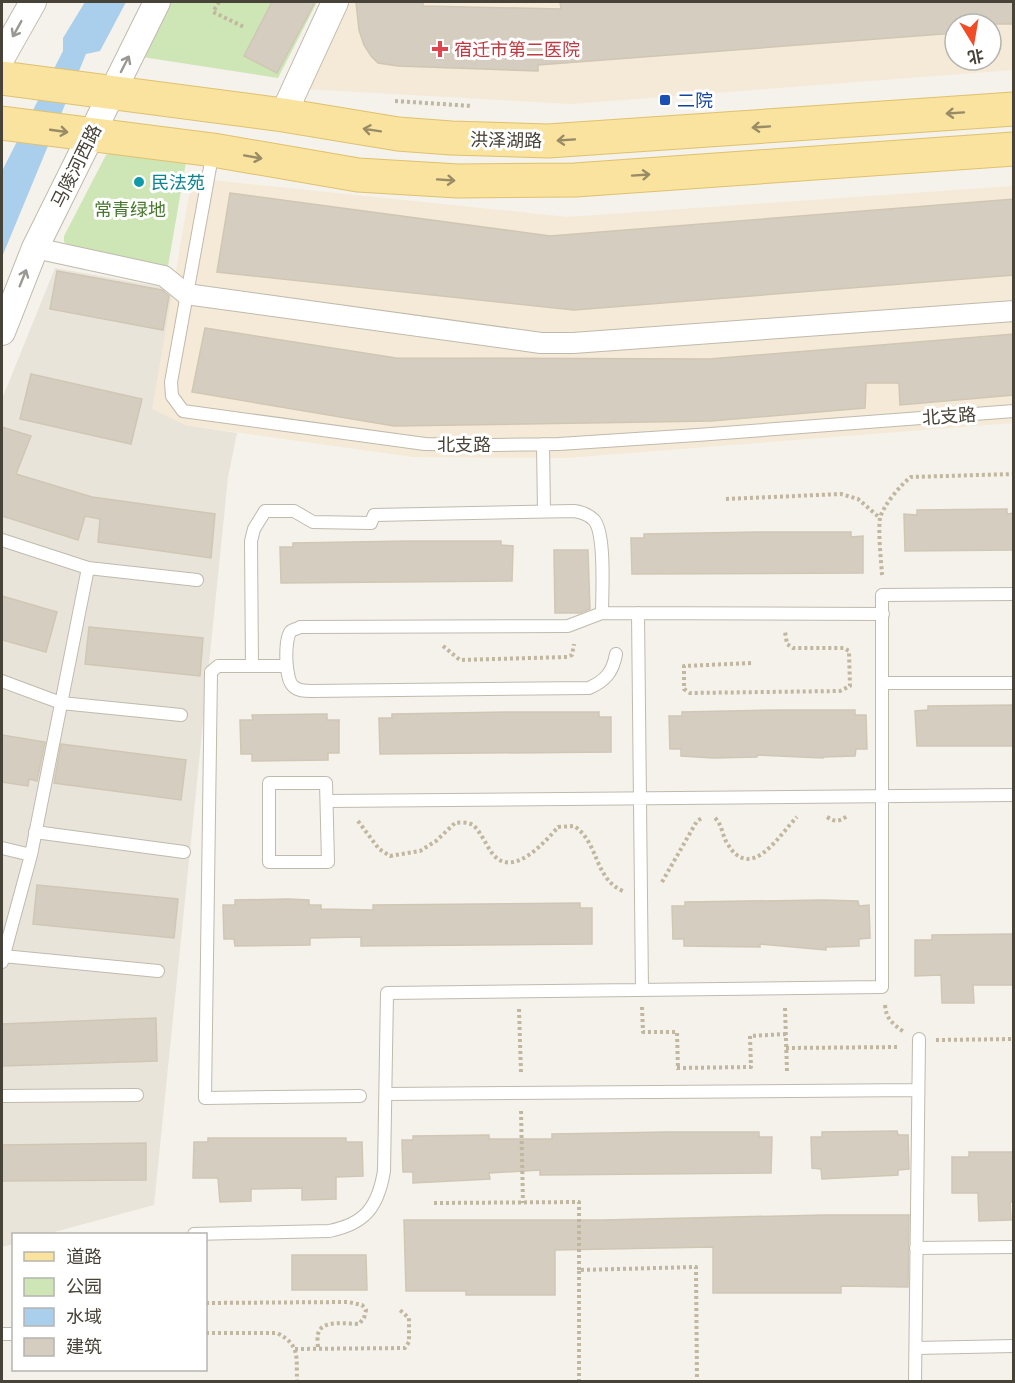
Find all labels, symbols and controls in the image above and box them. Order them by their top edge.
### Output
north arrow [943,12,1003,72]
one-way arrow [11,20,22,38]
place label: 宿迁市第二医院 [454,38,580,61]
marker: 宿迁市第二医院 [431,40,449,58]
text: 北 [966,45,986,68]
one-way arrow [119,55,131,73]
place label: 二院 [677,89,713,112]
marker: 二院 [658,93,672,107]
one-way arrow [946,108,966,119]
street label: 马陵河西路 [46,121,106,211]
one-way arrow [751,121,771,132]
one-way arrow [49,125,69,136]
one-way arrow [362,125,382,136]
street label: 洪泽湖路 [470,128,542,152]
one-way arrow [557,134,577,145]
one-way arrow [242,151,262,162]
one-way arrow [630,169,650,180]
place label: 民法苑 [151,171,205,194]
marker: 民法苑 [132,175,146,189]
one-way arrow [436,175,455,186]
park label: 常青绿地 [94,198,166,221]
one-way arrow [18,269,29,288]
street label: 北支路 [921,403,977,429]
street label: 北支路 [437,433,491,456]
legend [12,1233,207,1371]
text: 道路 [66,1245,102,1268]
text: 公园 [66,1275,102,1298]
text: 水域 [66,1305,102,1328]
text: 建筑 [66,1335,102,1358]

